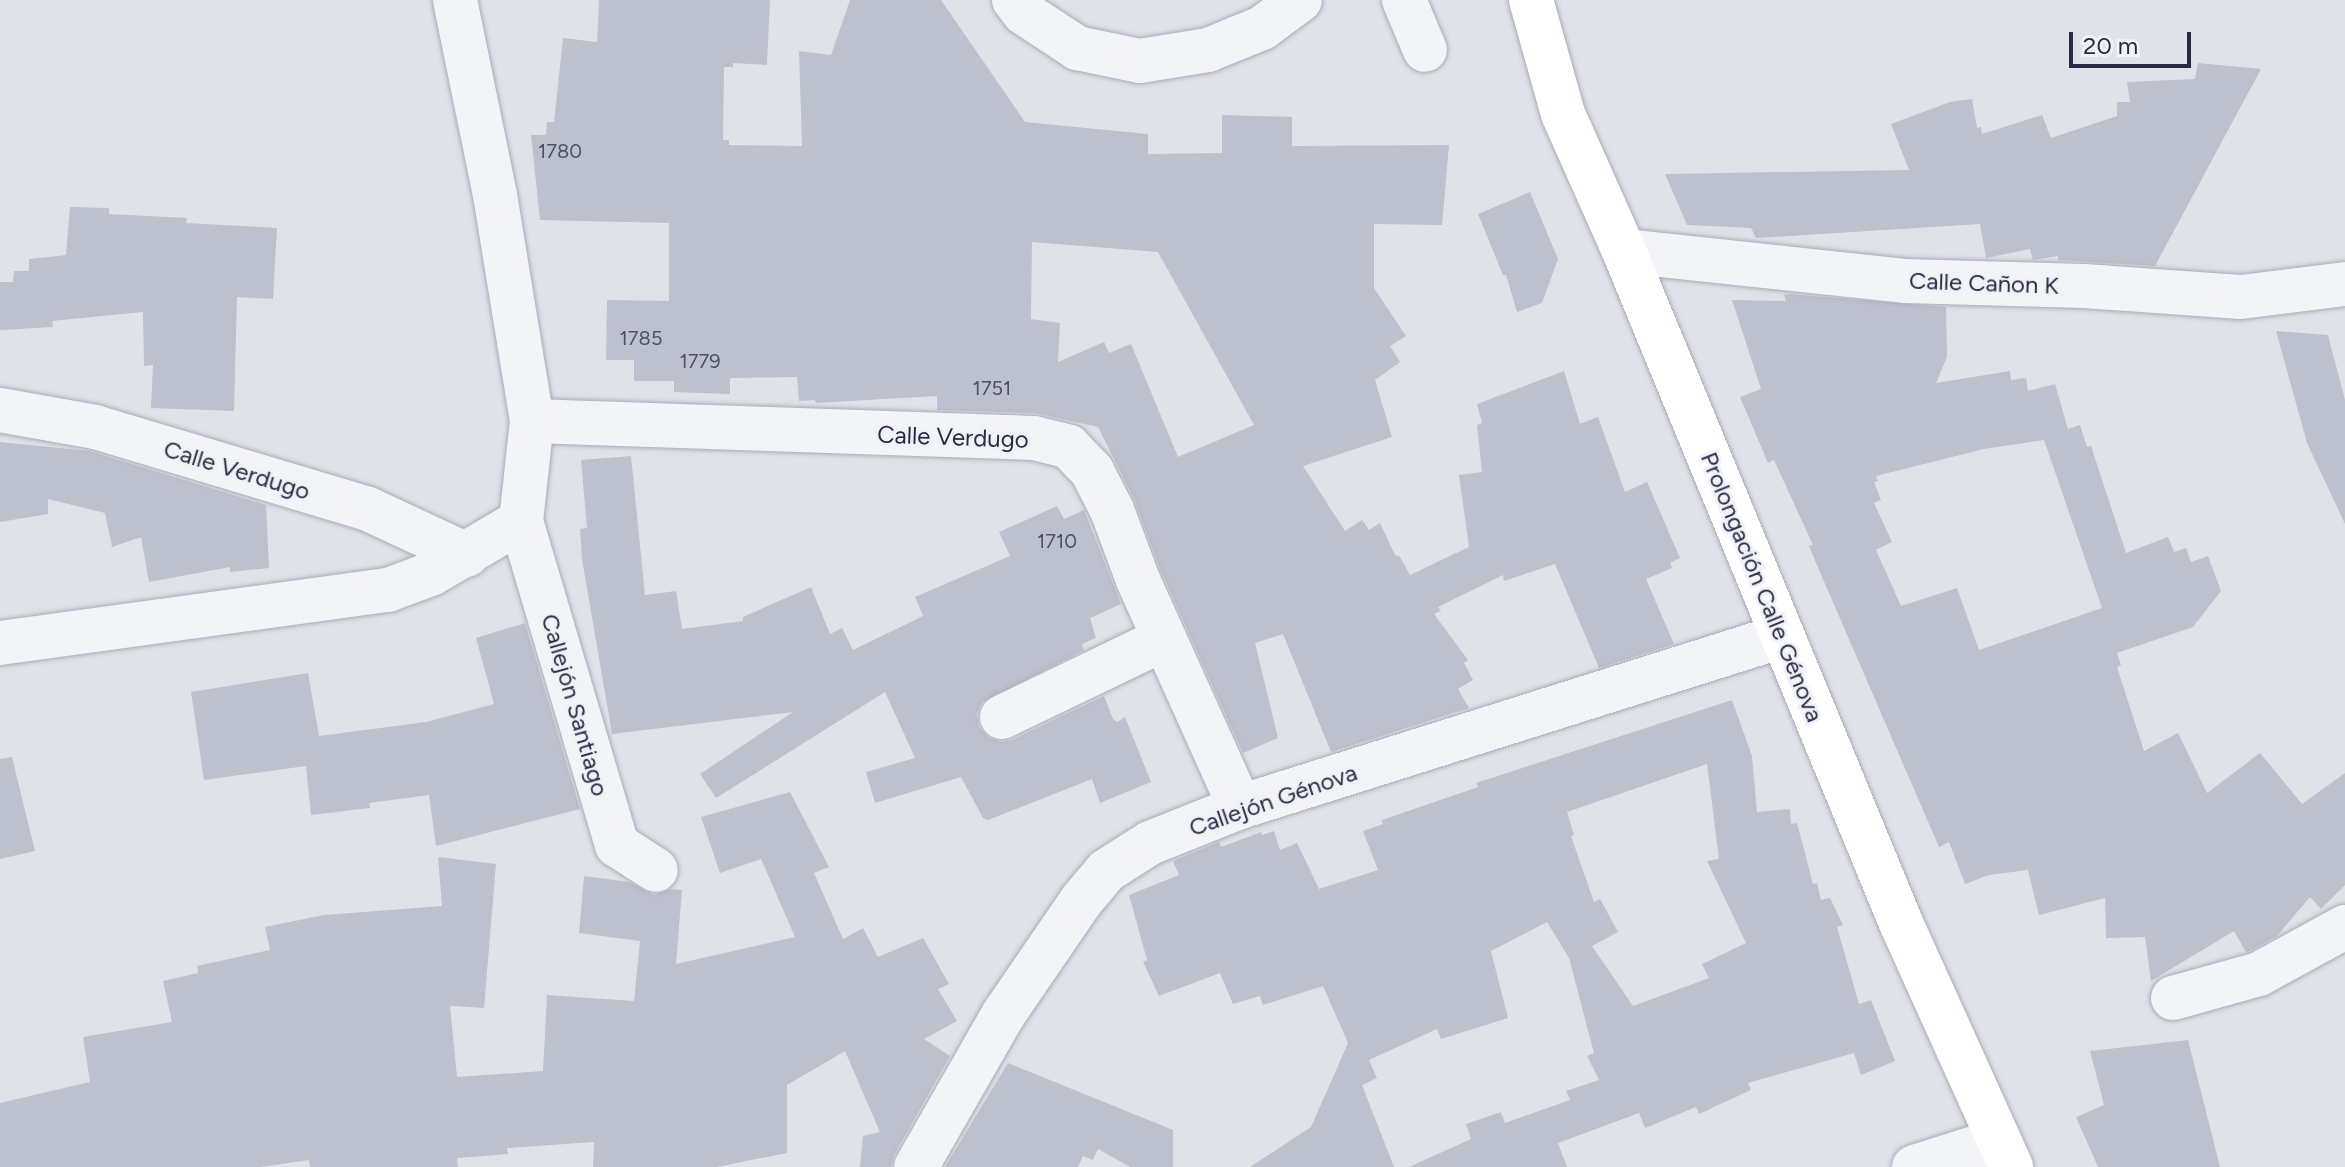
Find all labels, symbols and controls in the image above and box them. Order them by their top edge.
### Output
scale bar [2073,16,2195,66]
text: 20 m [2083,31,2138,60]
house number: 1780 [538,139,582,163]
street label: Calle Cañon K [1909,266,2059,300]
house number: 1785 [620,326,662,350]
house number: 1779 [679,349,721,373]
house number: 1751 [973,376,1011,400]
street label: Calle Verdugo [877,420,1029,454]
street label: Calle Verdugo [160,434,314,506]
street label: Prolongación Calle Génova [1695,448,1829,726]
house number: 1710 [1037,529,1077,553]
street label: Callejón Santiago [535,611,615,799]
street label: Callejón Génova [1185,758,1361,842]

